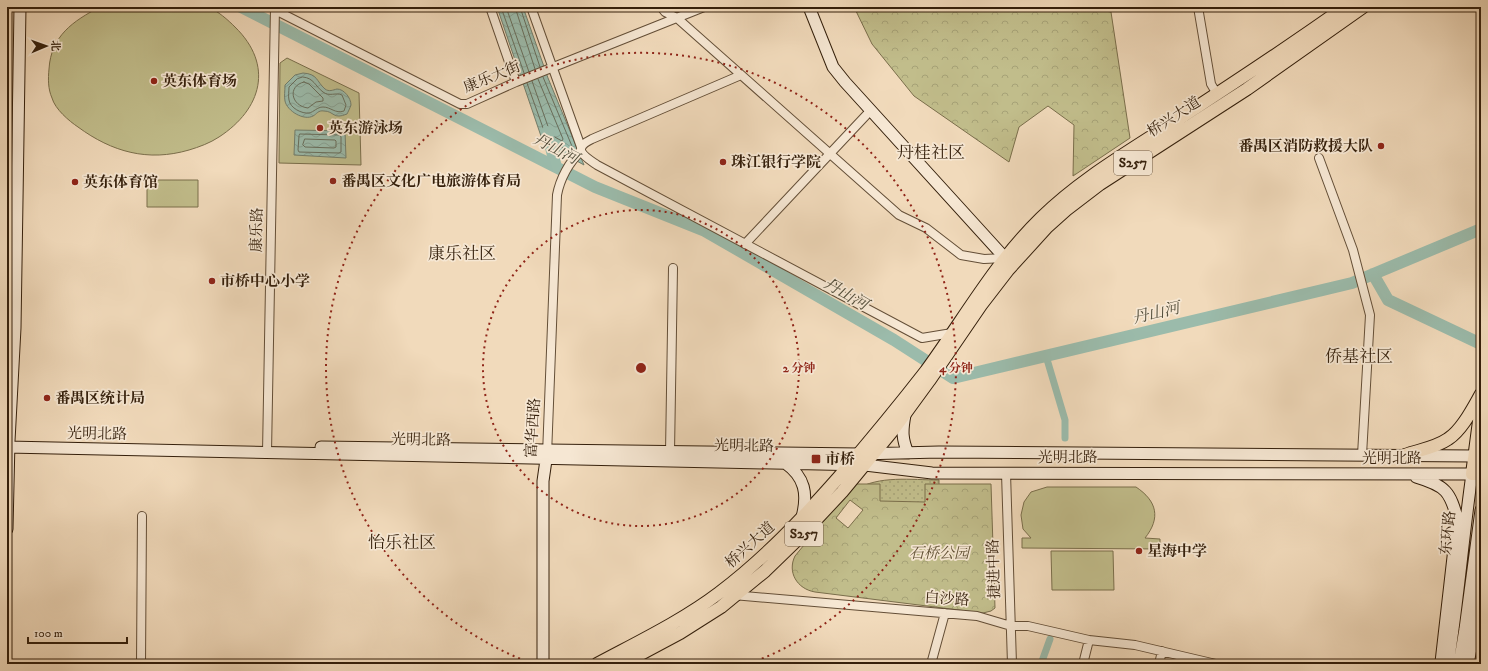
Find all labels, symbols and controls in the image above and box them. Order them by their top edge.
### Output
north arrow [26,26,66,66]
text: 北 [48,40,62,51]
street label: 康乐大街 [461,57,523,97]
place label: 英东体育场 [162,72,237,91]
marker: 英东体育场 [149,76,159,86]
street label: 桥兴大道 [1144,93,1204,141]
place label: 英东游泳场 [328,119,403,138]
marker: 英东游泳场 [315,123,325,133]
water label: 丹山河 [530,129,585,170]
place label: 番禺区消防救援大队 [1238,137,1373,156]
marker: 番禺区消防救援大队 [1376,141,1386,151]
district label: 丹桂社区 [897,142,965,164]
road number: S257 [1114,151,1152,175]
place label: 珠江银行学院 [731,153,821,172]
marker: 珠江银行学院 [718,157,728,167]
place label: 番禺区文化广电旅游体育局 [341,172,521,191]
place label: 英东体育馆 [83,173,158,192]
marker: 番禺区文化广电旅游体育局 [328,176,338,186]
marker: 英东体育馆 [70,177,80,187]
street label: 康乐路 [247,207,267,253]
district label: 康乐社区 [428,243,496,265]
place label: 市桥中心小学 [220,272,310,291]
water label: 丹山河 [820,273,874,316]
marker: 市桥中心小学 [207,276,217,286]
water label: 丹山河 [1130,297,1185,328]
district label: 侨基社区 [1325,346,1393,368]
centre of rings [634,361,648,375]
text: 2 分钟 [783,361,815,376]
text: 4 分钟 [938,361,973,376]
place label: 番禺区统计局 [55,389,145,408]
marker: 番禺区统计局 [42,393,52,403]
street label: 富华西路 [521,397,545,459]
street label: 光明北路 [67,424,127,444]
street label: 光明北路 [391,430,451,450]
street label: 光明北路 [714,436,774,456]
street label: 光明北路 [1038,448,1098,467]
street label: 光明北路 [1362,449,1422,468]
place label: 市桥 [825,450,855,469]
marker: 市桥 [810,453,822,465]
street label: 东环路 [1436,510,1460,556]
street label: 桥兴大道 [721,518,779,572]
road number: S257 [785,522,823,546]
district label: 怡乐社区 [368,532,436,554]
street label: 捷进中路 [983,539,1005,599]
place label: 星海中学 [1147,542,1207,561]
park label: 石桥公园 [909,544,971,563]
marker: 星海中学 [1134,546,1144,556]
street label: 白沙路 [924,588,970,610]
scale bar [28,619,127,645]
text: 100 m [34,626,63,641]

